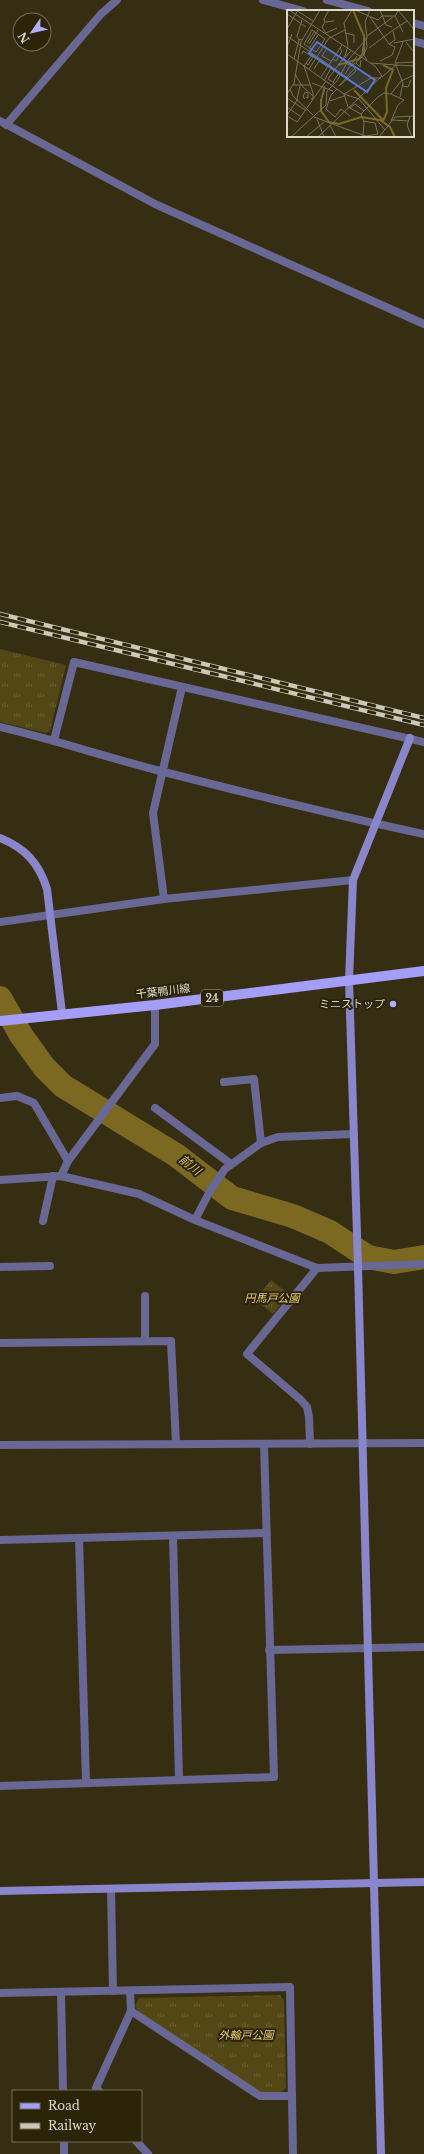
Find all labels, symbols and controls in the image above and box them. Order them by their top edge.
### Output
inset map [287,10,414,137]
north arrow [12,12,52,52]
text: N [15,29,32,46]
street label: 千葉鴨川線 [135,981,191,1001]
road number: 24 [201,990,223,1006]
place label: ミニストップ [319,997,385,1011]
marker: ミニストップ [388,999,398,1009]
water label: 前川 [176,1151,206,1179]
park label: 円馬戸公園 [245,1291,301,1305]
park label: 外輪戸公園 [219,2028,275,2042]
legend [12,2090,142,2142]
text: Road [48,2098,80,2113]
text: Railway [48,2118,97,2133]

